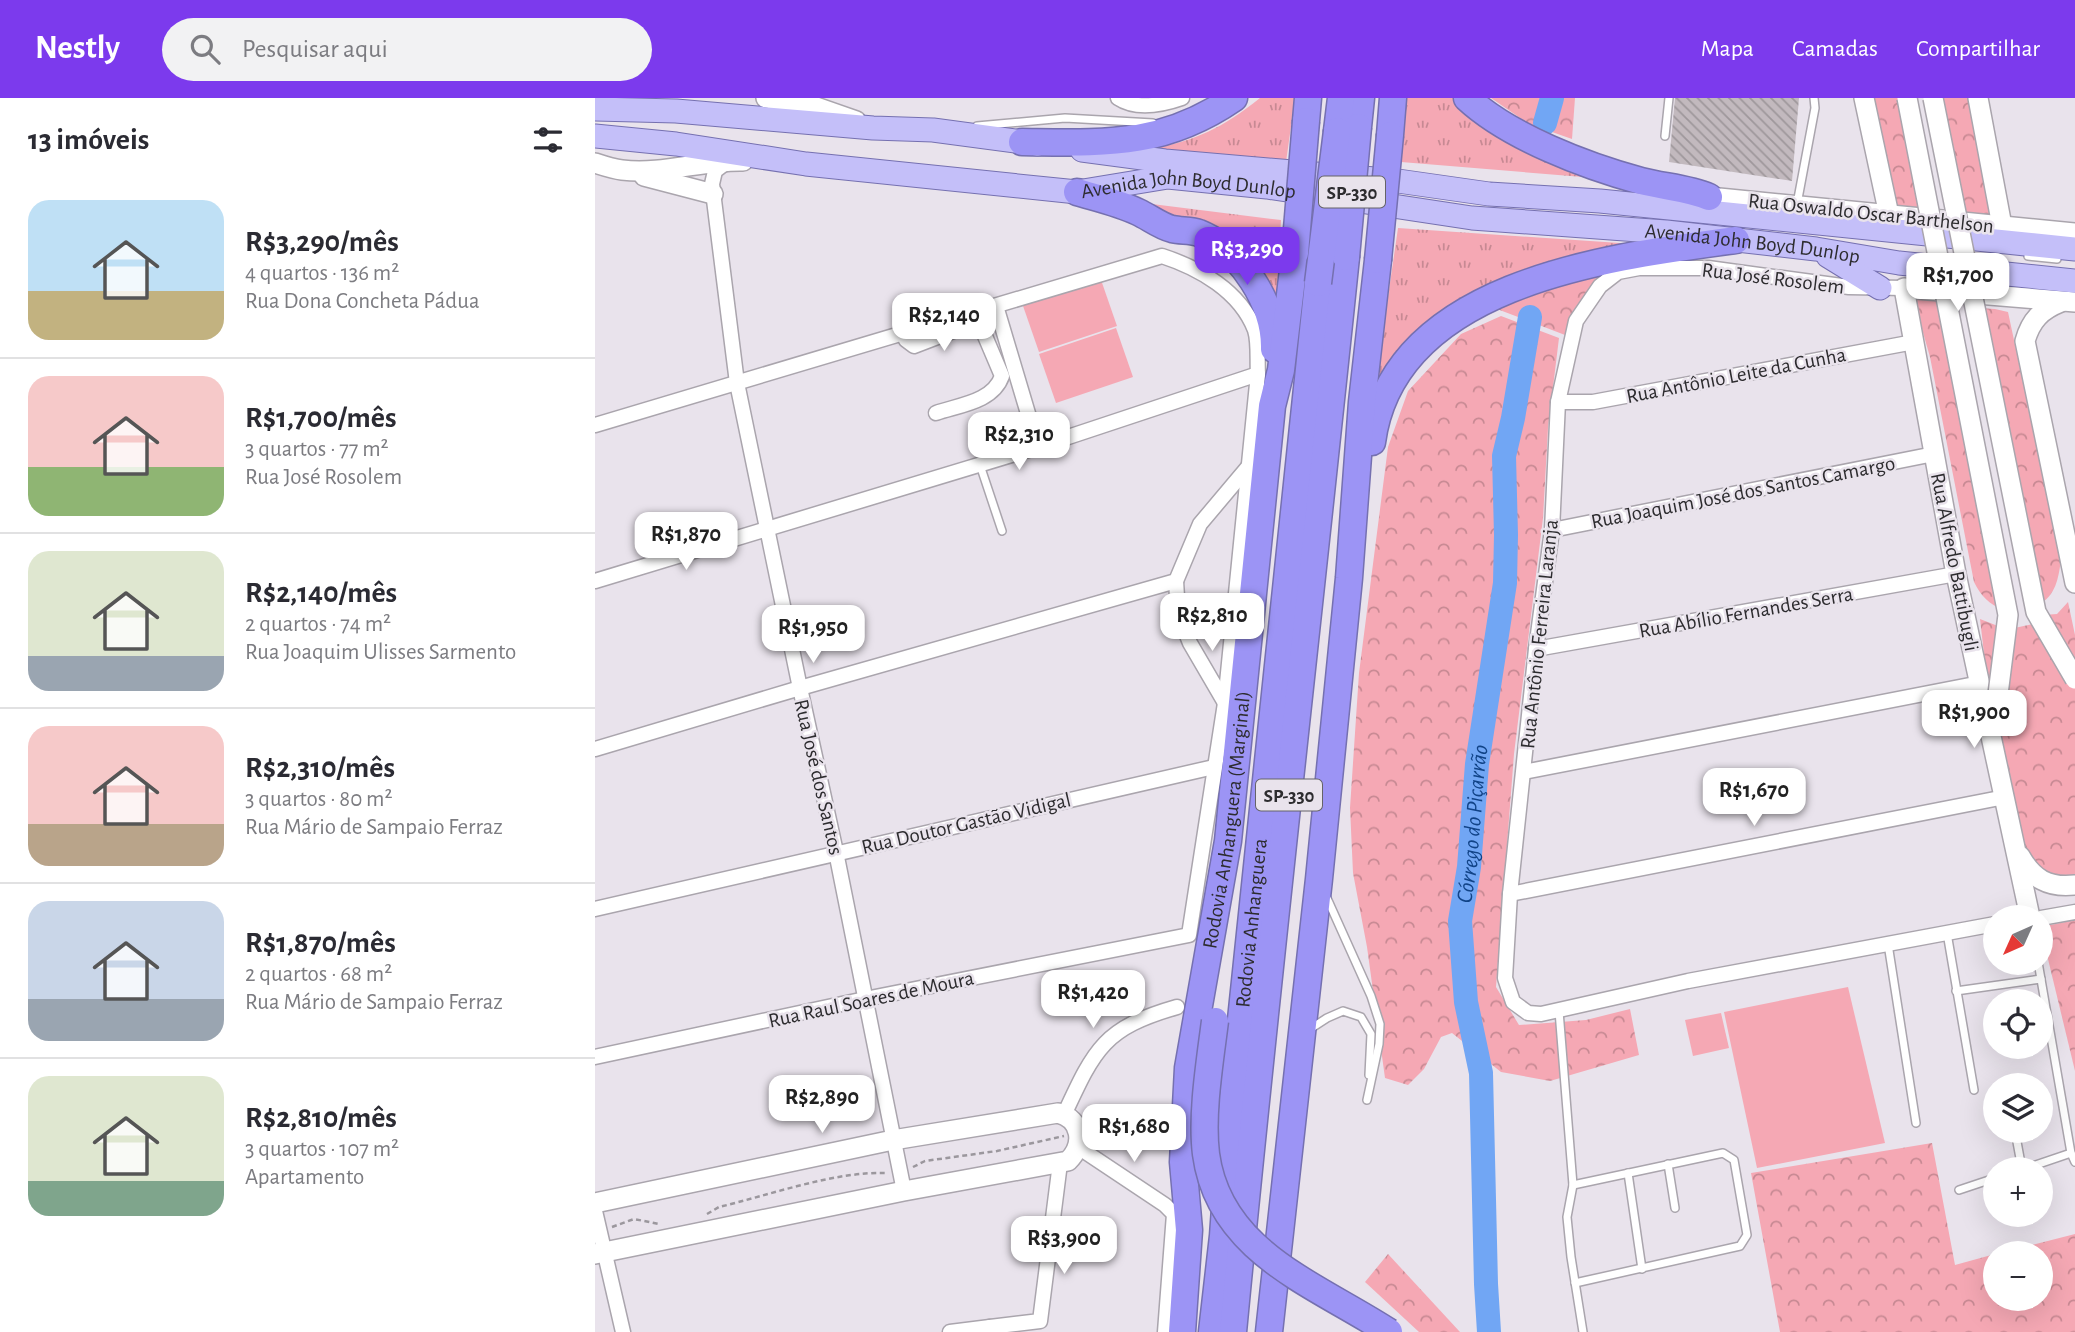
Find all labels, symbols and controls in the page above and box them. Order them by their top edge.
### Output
search box [162,18,652,81]
icon: search [186,30,224,68]
text: Nestly [35,32,120,65]
text: Pesquisar aqui [242,36,388,62]
text: Mapa [1701,37,1754,61]
text: Camadas [1792,37,1878,61]
text: Compartilhar [1916,37,2040,61]
icon: filters [529,121,567,159]
text: 13 imóveis [28,125,149,155]
street label: Avenida John Boyd Dunlop [1080,167,1297,202]
road number: SP-330 [1319,176,1385,208]
street label: Rua Oswaldo Oscar Barthelson [1747,190,1995,237]
street label: Avenida John Boyd Dunlop [1644,220,1862,267]
text: R$3,290/mês [245,227,399,257]
icon: home [84,228,168,312]
pin: R$3,290 [1182,228,1312,287]
text: R$3,290 [1210,238,1284,261]
pin: R$1,700 [1893,254,2023,313]
street label: Rua José Rosolem [1700,259,1845,298]
text: 4 quartos · 136 m² [245,262,399,285]
text: R$1,700 [1922,264,1994,287]
text: Rua Dona Concheta Pádua [245,290,480,313]
pin: R$2,140 [879,294,1009,353]
text: R$2,140 [908,304,980,327]
street label: Rua Antônio Leite da Cunha [1624,344,1848,407]
text: R$1,700/mês [245,403,397,433]
icon: home [84,404,168,488]
pin: R$2,310 [954,412,1084,472]
text: R$2,310 [984,423,1054,446]
text: 3 quartos · 77 m² [245,438,389,461]
street label: Rua Joaquim José dos Santos Camargo [1589,453,1897,532]
text: Rua José Rosolem [245,466,402,489]
street label: Rua Alfredo Battibugli [1927,471,1982,653]
pin: R$1,870 [621,512,751,572]
street label: Rua Antônio Ferreira Laranja [1517,518,1562,750]
text: R$1,870 [651,523,721,546]
text: R$2,140/mês [245,578,397,608]
icon: home [84,579,168,663]
street label: Rua Abílio Fernandes Serra [1637,583,1855,642]
pin: R$2,810 [1147,594,1277,653]
text: R$2,810 [1176,604,1248,627]
pin: R$1,950 [748,606,878,665]
text: 2 quartos · 74 m² [245,613,391,636]
text: R$1,950 [778,616,848,639]
text: Rua Joaquim Ulisses Sarmento [245,641,516,664]
street label: Rodovia Anhanguera (Marginal) [1195,689,1257,949]
pin: R$1,900 [1909,690,2039,750]
street label: Rua José dos Santos [790,697,847,857]
text: R$1,900 [1938,701,2010,724]
water label: Córrego do Piçarrão [1453,743,1493,905]
text: R$2,310/mês [245,753,395,783]
icon: home [84,754,168,838]
pin: R$1,670 [1689,768,1819,828]
text: R$1,670 [1719,779,1789,802]
road number: SP-330 [1256,780,1322,810]
text: 3 quartos · 80 m² [245,788,393,811]
street label: Rua Doutor Gastão Vidigal [859,789,1073,858]
text: Rua Mário de Sampaio Ferraz [245,816,503,839]
street label: Rodovia Anhanguera [1230,837,1272,1009]
north arrow [1983,905,2053,975]
map controls [1983,905,2053,1311]
text: R$1,870/mês [245,928,396,958]
icon: home [84,929,168,1013]
text: 2 quartos · 68 m² [245,963,392,986]
street label: Rua Raul Soares de Moura [766,967,976,1032]
pin: R$1,420 [1028,970,1158,1030]
text: R$1,420 [1057,981,1129,1004]
button: locate [1983,989,2053,1059]
text: Rua Mário de Sampaio Ferraz [245,991,503,1014]
button: layers [1983,1073,2053,1143]
pin: R$2,890 [757,1076,887,1135]
text: R$2,890 [785,1086,859,1109]
text: R$2,810/mês [245,1103,397,1133]
icon: home [84,1104,168,1188]
pin: R$1,680 [1069,1104,1199,1164]
text: R$1,680 [1098,1115,1170,1138]
text: 3 quartos · 107 m² [245,1138,399,1161]
button: + [1983,1157,2053,1227]
text: Apartamento [245,1166,364,1189]
pin: R$3,900 [999,1216,1129,1276]
text: R$3,900 [1027,1227,1101,1250]
button: − [1983,1241,2053,1311]

